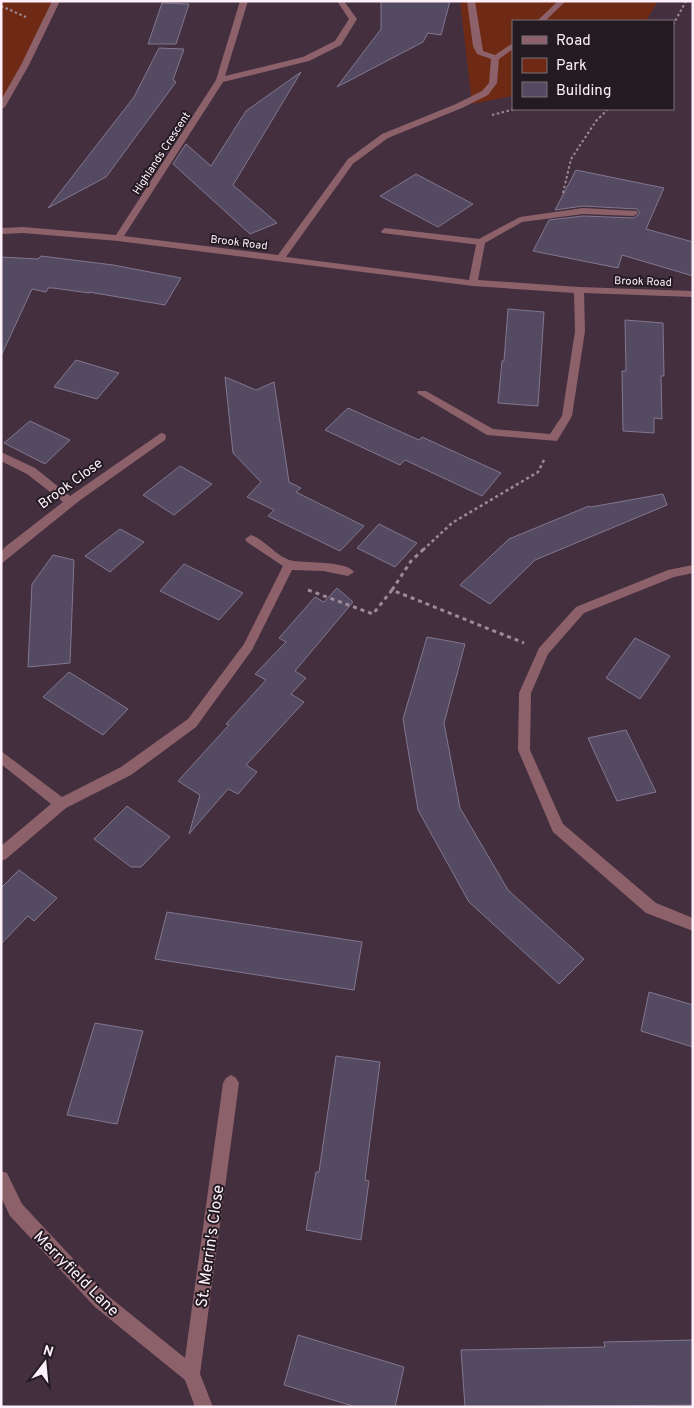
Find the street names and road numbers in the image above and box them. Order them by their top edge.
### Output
street label: Highlands Crescent [130,110,194,198]
street label: Brook Road [209,233,268,253]
street label: Brook Road [614,274,672,290]
street label: Brook Close [35,455,106,513]
street label: St. Merrin's Close [192,1184,229,1309]
street label: Merryfield Lane [29,1227,123,1321]

